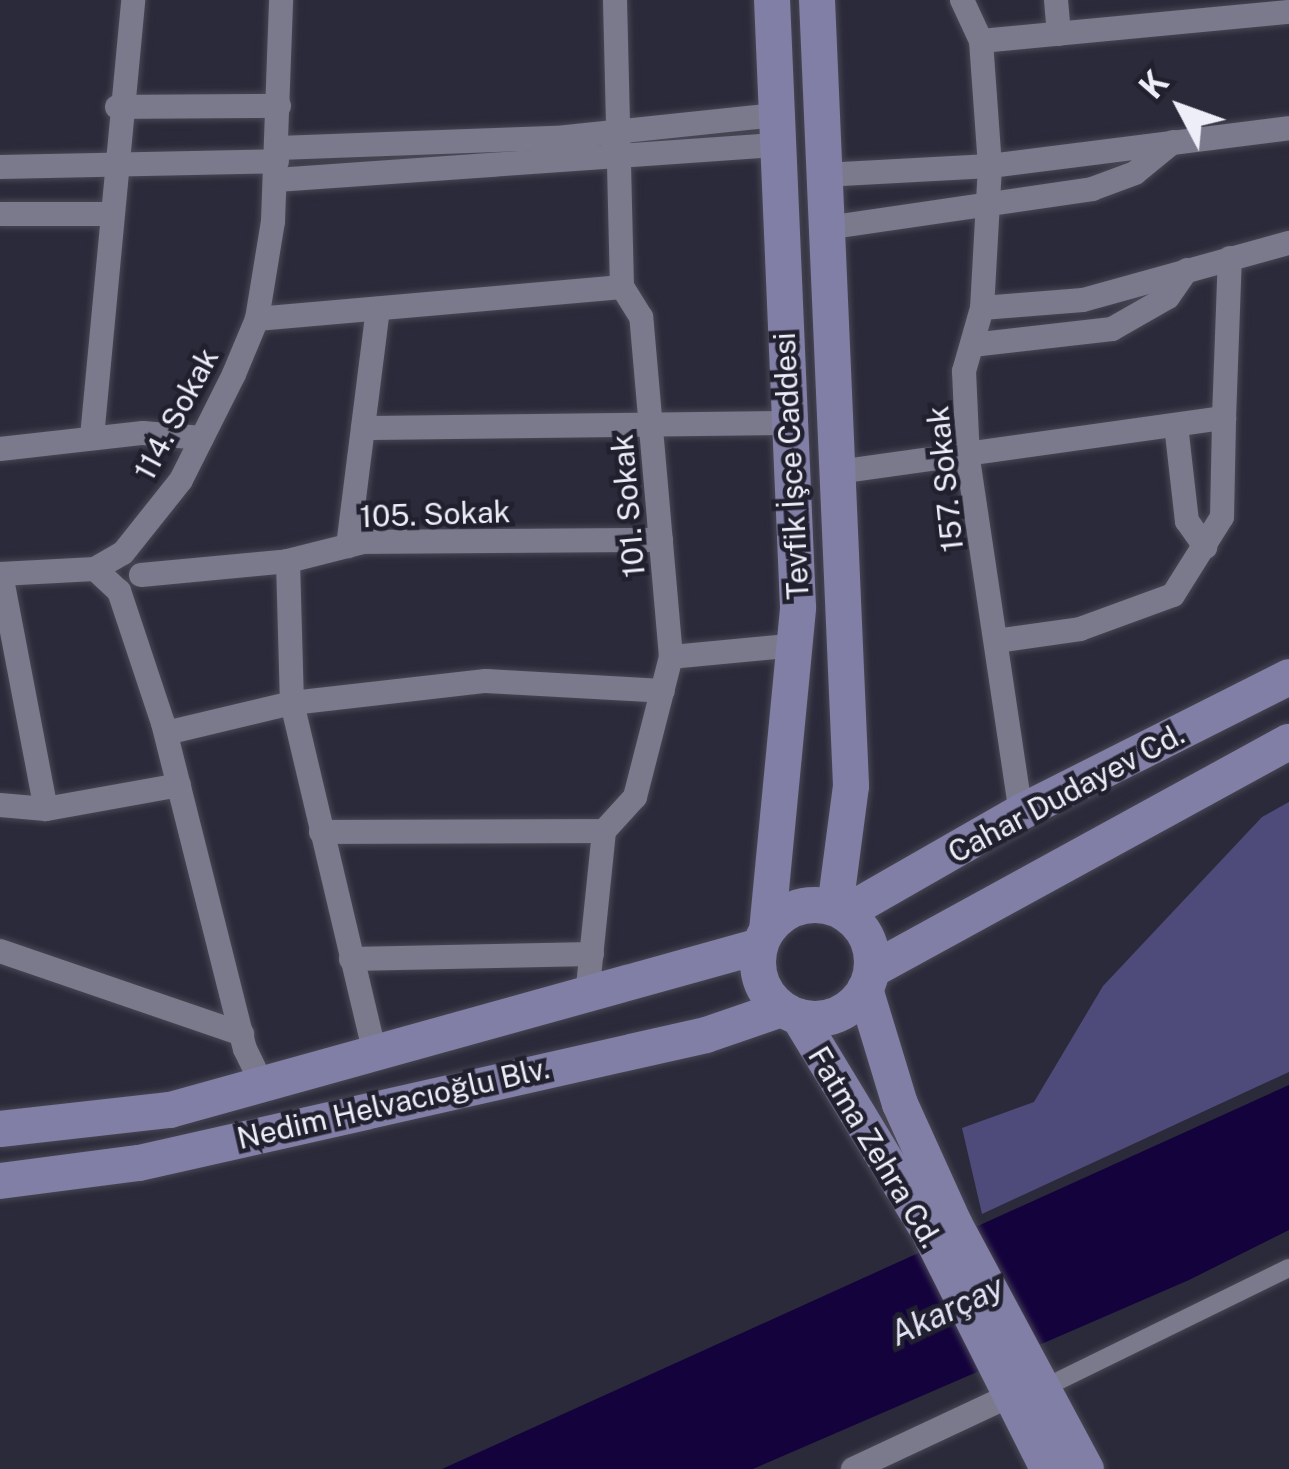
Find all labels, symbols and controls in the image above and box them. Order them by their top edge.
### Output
north arrow [1121,48,1241,168]
text: K [1132,63,1176,106]
street label: Tevfik İşce Caddesi [766,331,816,601]
street label: 114. Sokak [126,342,226,486]
street label: 157. Sokak [919,404,971,554]
street label: 101. Sokak [604,433,652,579]
street label: 105. Sokak [359,493,511,535]
street label: Cahar Dudayev Cd. [942,716,1190,870]
street label: Fatma Zehra Cd. [801,1040,949,1254]
street label: Nedim Helvacıoğlu Blv. [233,1050,553,1156]
water label: Akarçay [884,1268,1010,1354]

